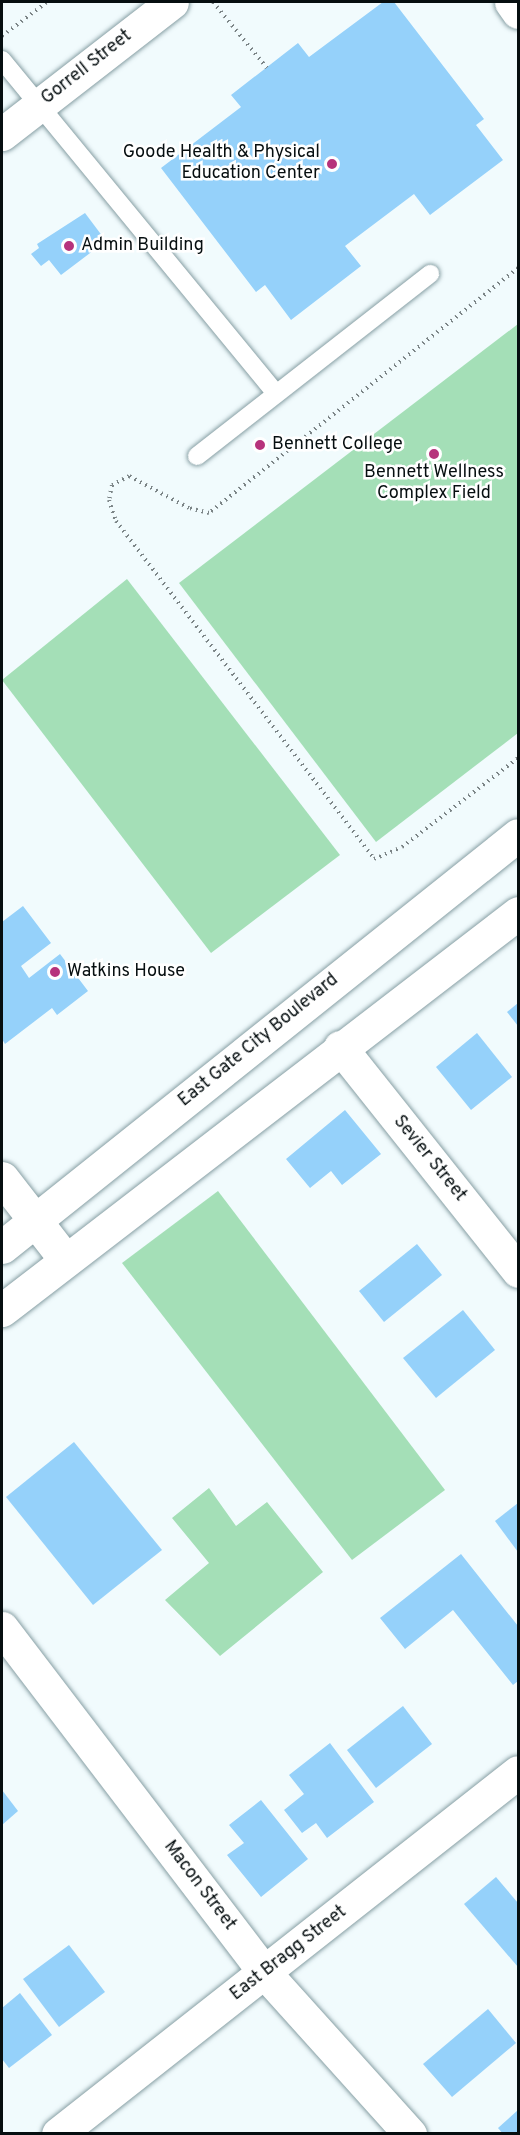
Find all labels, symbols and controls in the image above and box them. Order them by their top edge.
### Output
street label: Gorrell Street [38,26,136,110]
place label: Goode Health & Physical Education Center [123,143,320,186]
marker: Goode Health & Physical Education Center [325,157,339,171]
place label: Admin Building [81,235,204,257]
marker: Admin Building [62,239,76,253]
place label: Bennett College [272,434,403,456]
marker: Bennett College [253,438,267,452]
marker: Bennett Wellness Complex Field [427,447,441,461]
place label: Bennett Wellness Complex Field [364,463,504,506]
place label: Watkins House [67,961,185,983]
marker: Watkins House [48,965,62,979]
street label: East Gate City Boulevard [175,970,343,1112]
street label: Sevier Street [388,1112,470,1206]
street label: Macon Street [158,1837,240,1935]
street label: East Bragg Street [227,1902,351,2006]

